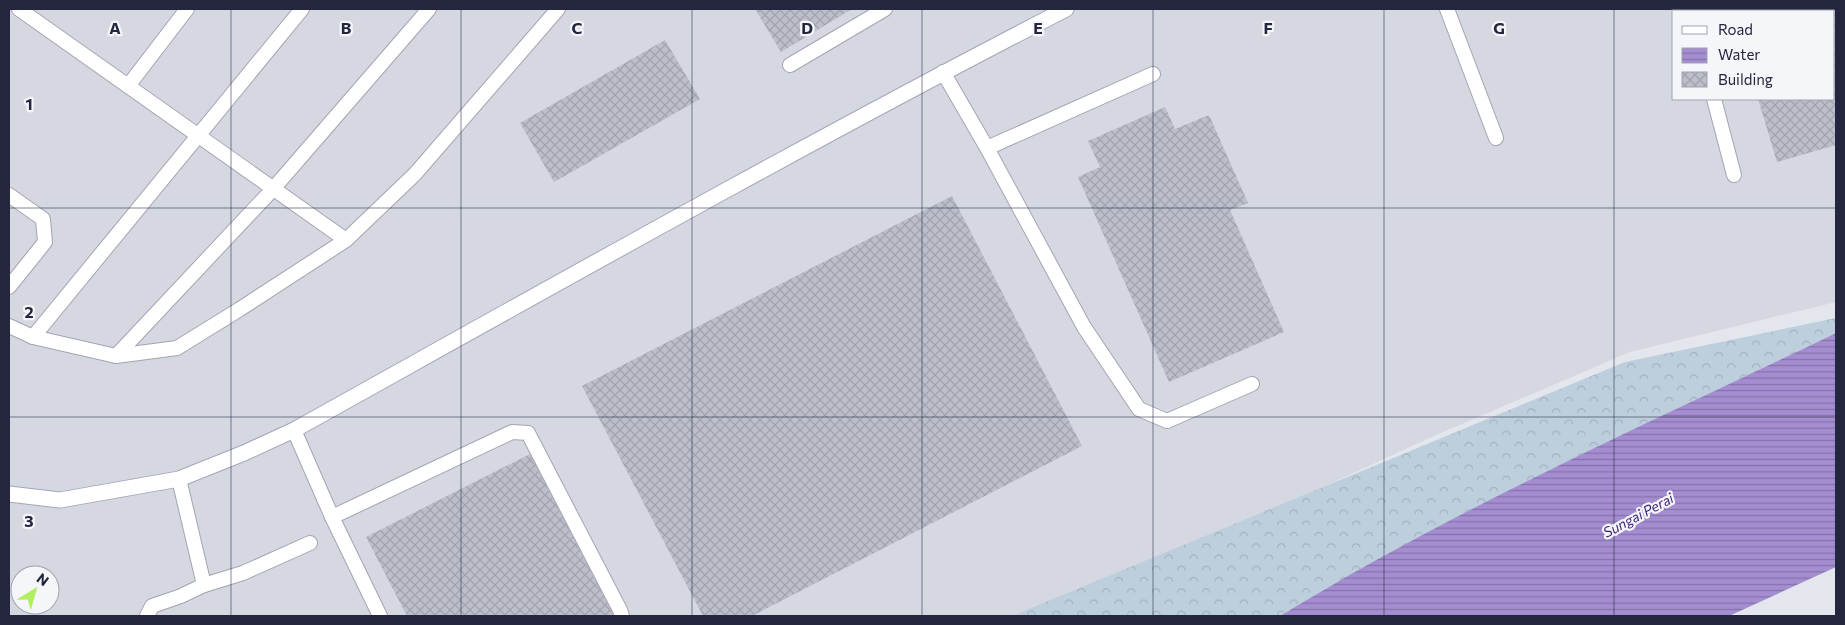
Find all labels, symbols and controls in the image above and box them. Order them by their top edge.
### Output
legend [1672,10,1835,100]
text: A [109,18,121,37]
text: B [341,18,352,37]
text: C [572,18,583,37]
text: D [801,18,813,37]
text: E [1033,18,1043,37]
text: F [1263,18,1273,37]
text: G [1493,18,1505,37]
text: Road [1718,20,1753,38]
text: Water [1718,45,1760,63]
text: Building [1718,70,1773,88]
text: 1 [25,94,33,113]
text: 2 [24,302,34,321]
water label: Sungai Perai [1600,489,1677,541]
text: 3 [24,511,34,530]
north arrow [10,565,60,615]
text: N [34,569,52,589]

